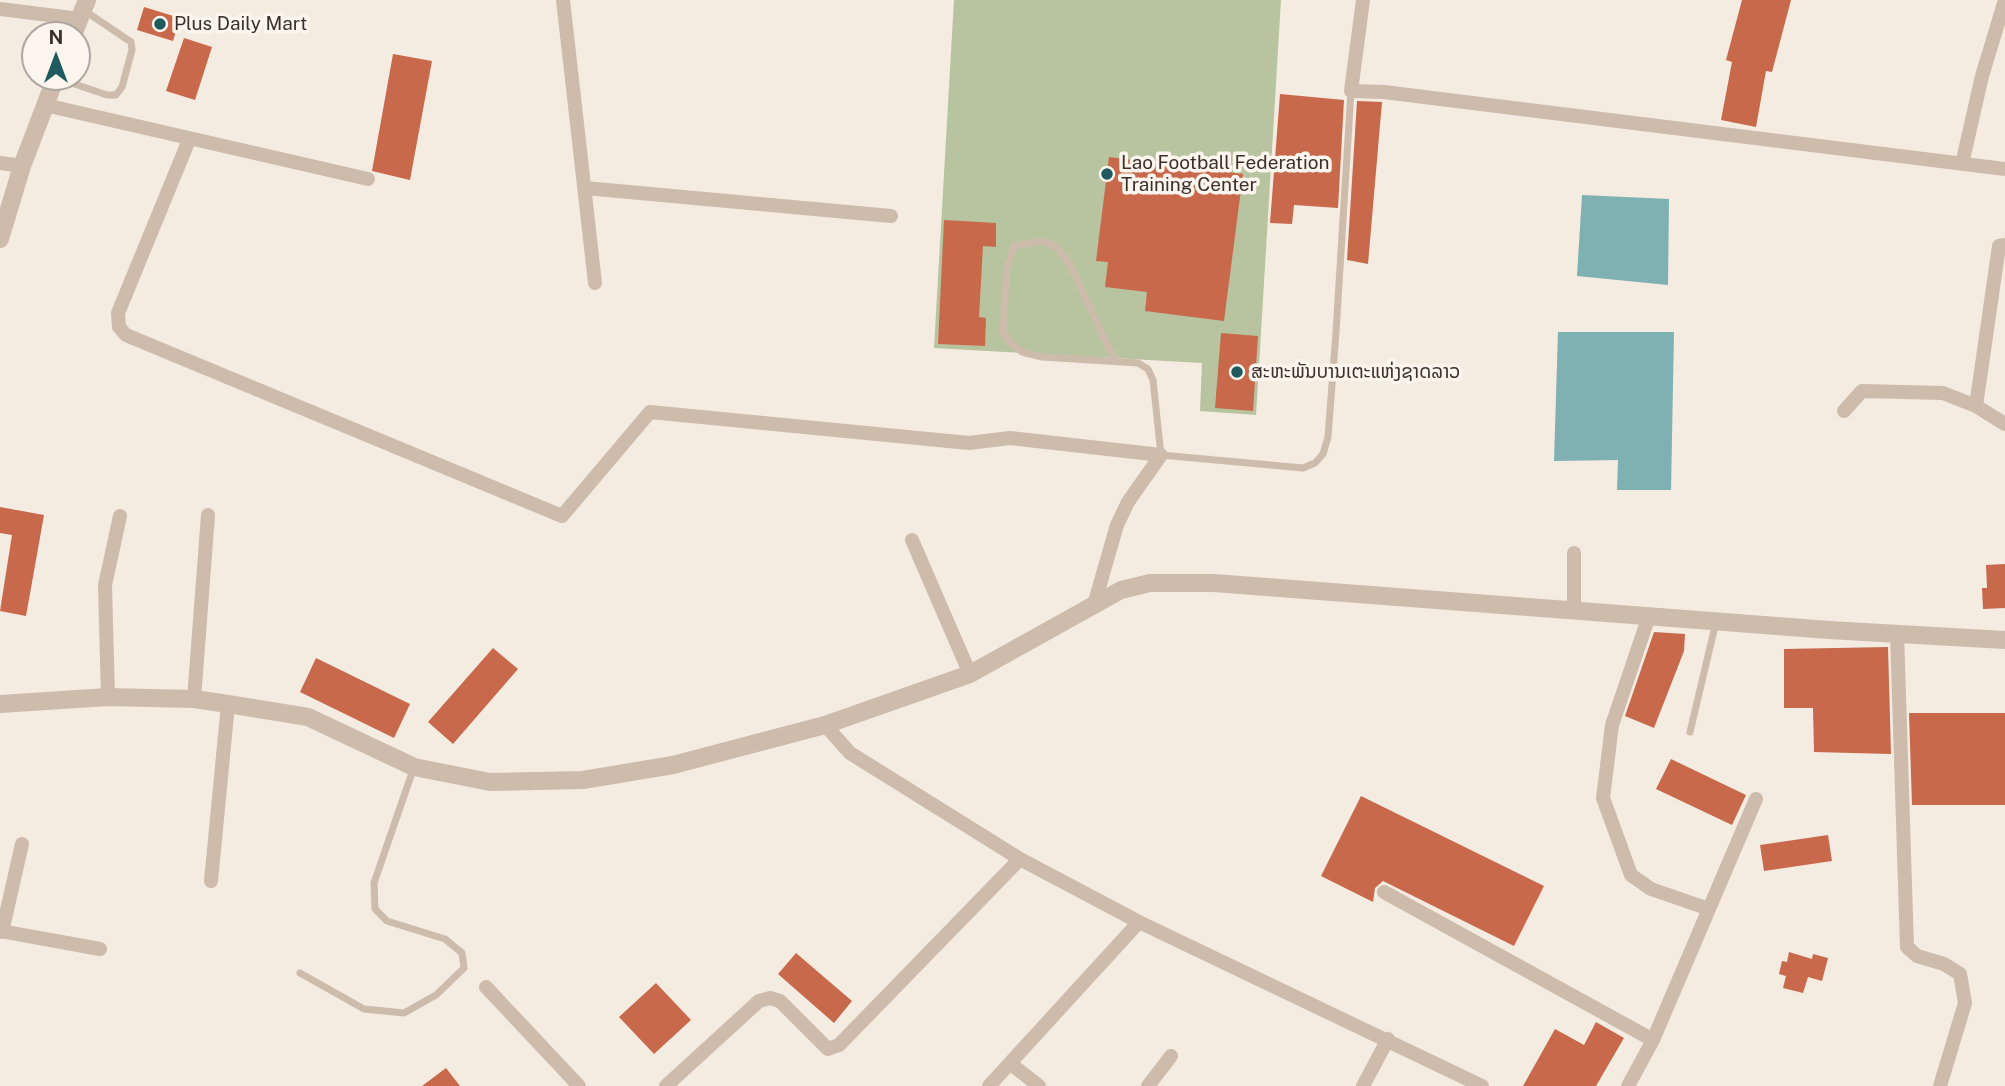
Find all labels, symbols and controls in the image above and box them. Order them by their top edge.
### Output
place label: Plus Daily Mart [174,13,307,35]
marker: Plus Daily Mart [152,16,168,32]
north arrow [21,21,91,91]
text: N [49,26,63,48]
place label: Lao Football Federation Training Center [1121,152,1329,196]
marker: Lao Football Federation Training Center [1099,166,1115,182]
place label: ສະຫະພັນບານເຕະແຫ່ງຊາດລາວ [1251,361,1460,383]
marker: ສະຫະພັນບານເຕະແຫ່ງຊາດລາວ [1229,364,1245,380]

